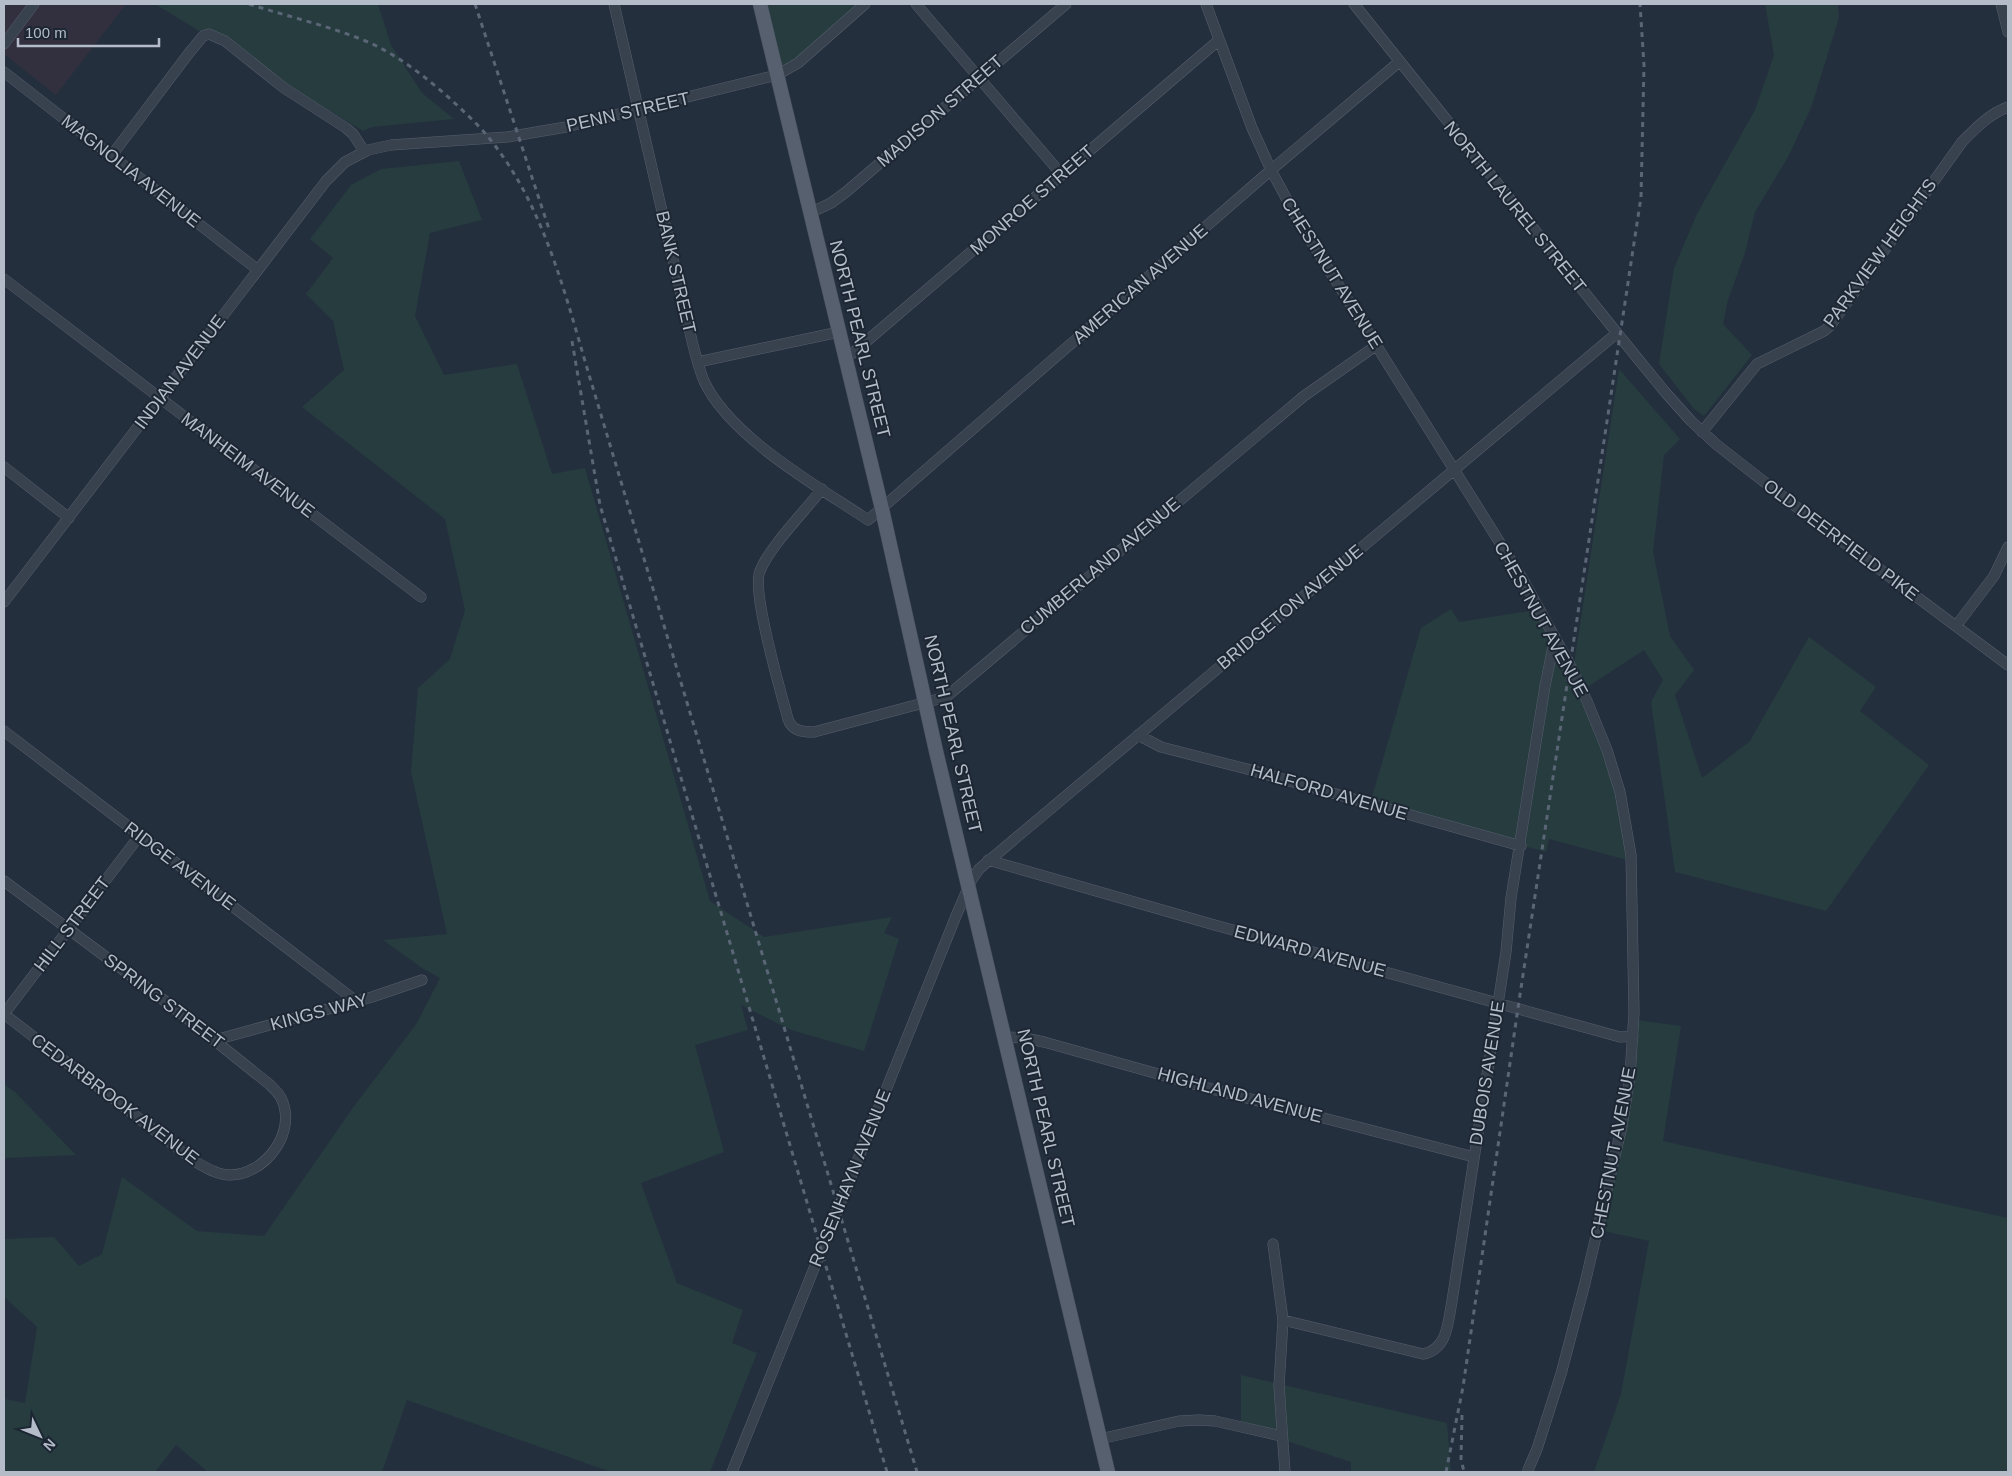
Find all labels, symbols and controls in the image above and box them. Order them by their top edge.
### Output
scale bar [18,15,159,47]
text: 100 m [25,24,67,41]
street label: MADISON STREET [873,51,1007,171]
street label: PENN STREET [564,88,692,136]
street label: MAGNOLIA AVENUE [58,111,204,231]
street label: NORTH LAUREL STREET [1440,118,1590,296]
street label: MONROE STREET [966,141,1098,259]
street label: PARKVIEW HEIGHTS [1819,175,1941,331]
street label: CHESTNUT AVENUE [1277,194,1387,352]
street label: BANK STREET [652,209,700,335]
street label: AMERICAN AVENUE [1069,220,1211,348]
street label: NORTH PEARL STREET [826,238,894,440]
street label: INDIAN AVENUE [131,311,229,433]
street label: MANHEIM AVENUE [177,408,319,522]
street label: OLD DEERFIELD PIKE [1759,475,1923,605]
street label: CUMBERLAND AVENUE [1016,493,1184,639]
street label: CHESTNUT AVENUE [1490,538,1592,700]
street label: BRIDGETON AVENUE [1213,540,1367,674]
street label: NORTH PEARL STREET [920,633,986,835]
street label: HALFORD AVENUE [1248,760,1410,824]
street label: RIDGE AVENUE [121,818,239,914]
street label: HILL STREET [30,873,114,975]
street label: EDWARD AVENUE [1232,921,1388,981]
street label: SPRING STREET [100,949,228,1053]
street label: KINGS WAY [268,989,370,1035]
street label: DUBOIS AVENUE [1466,999,1508,1147]
street label: NORTH PEARL STREET [1013,1027,1079,1229]
street label: CEDARBROOK AVENUE [27,1029,203,1169]
street label: HIGHLAND AVENUE [1155,1063,1325,1127]
street label: CHESTNUT AVENUE [1587,1066,1639,1240]
street label: ROSENHAYN AVENUE [805,1086,895,1270]
north arrow [15,1411,65,1461]
text: N [40,1436,59,1454]

